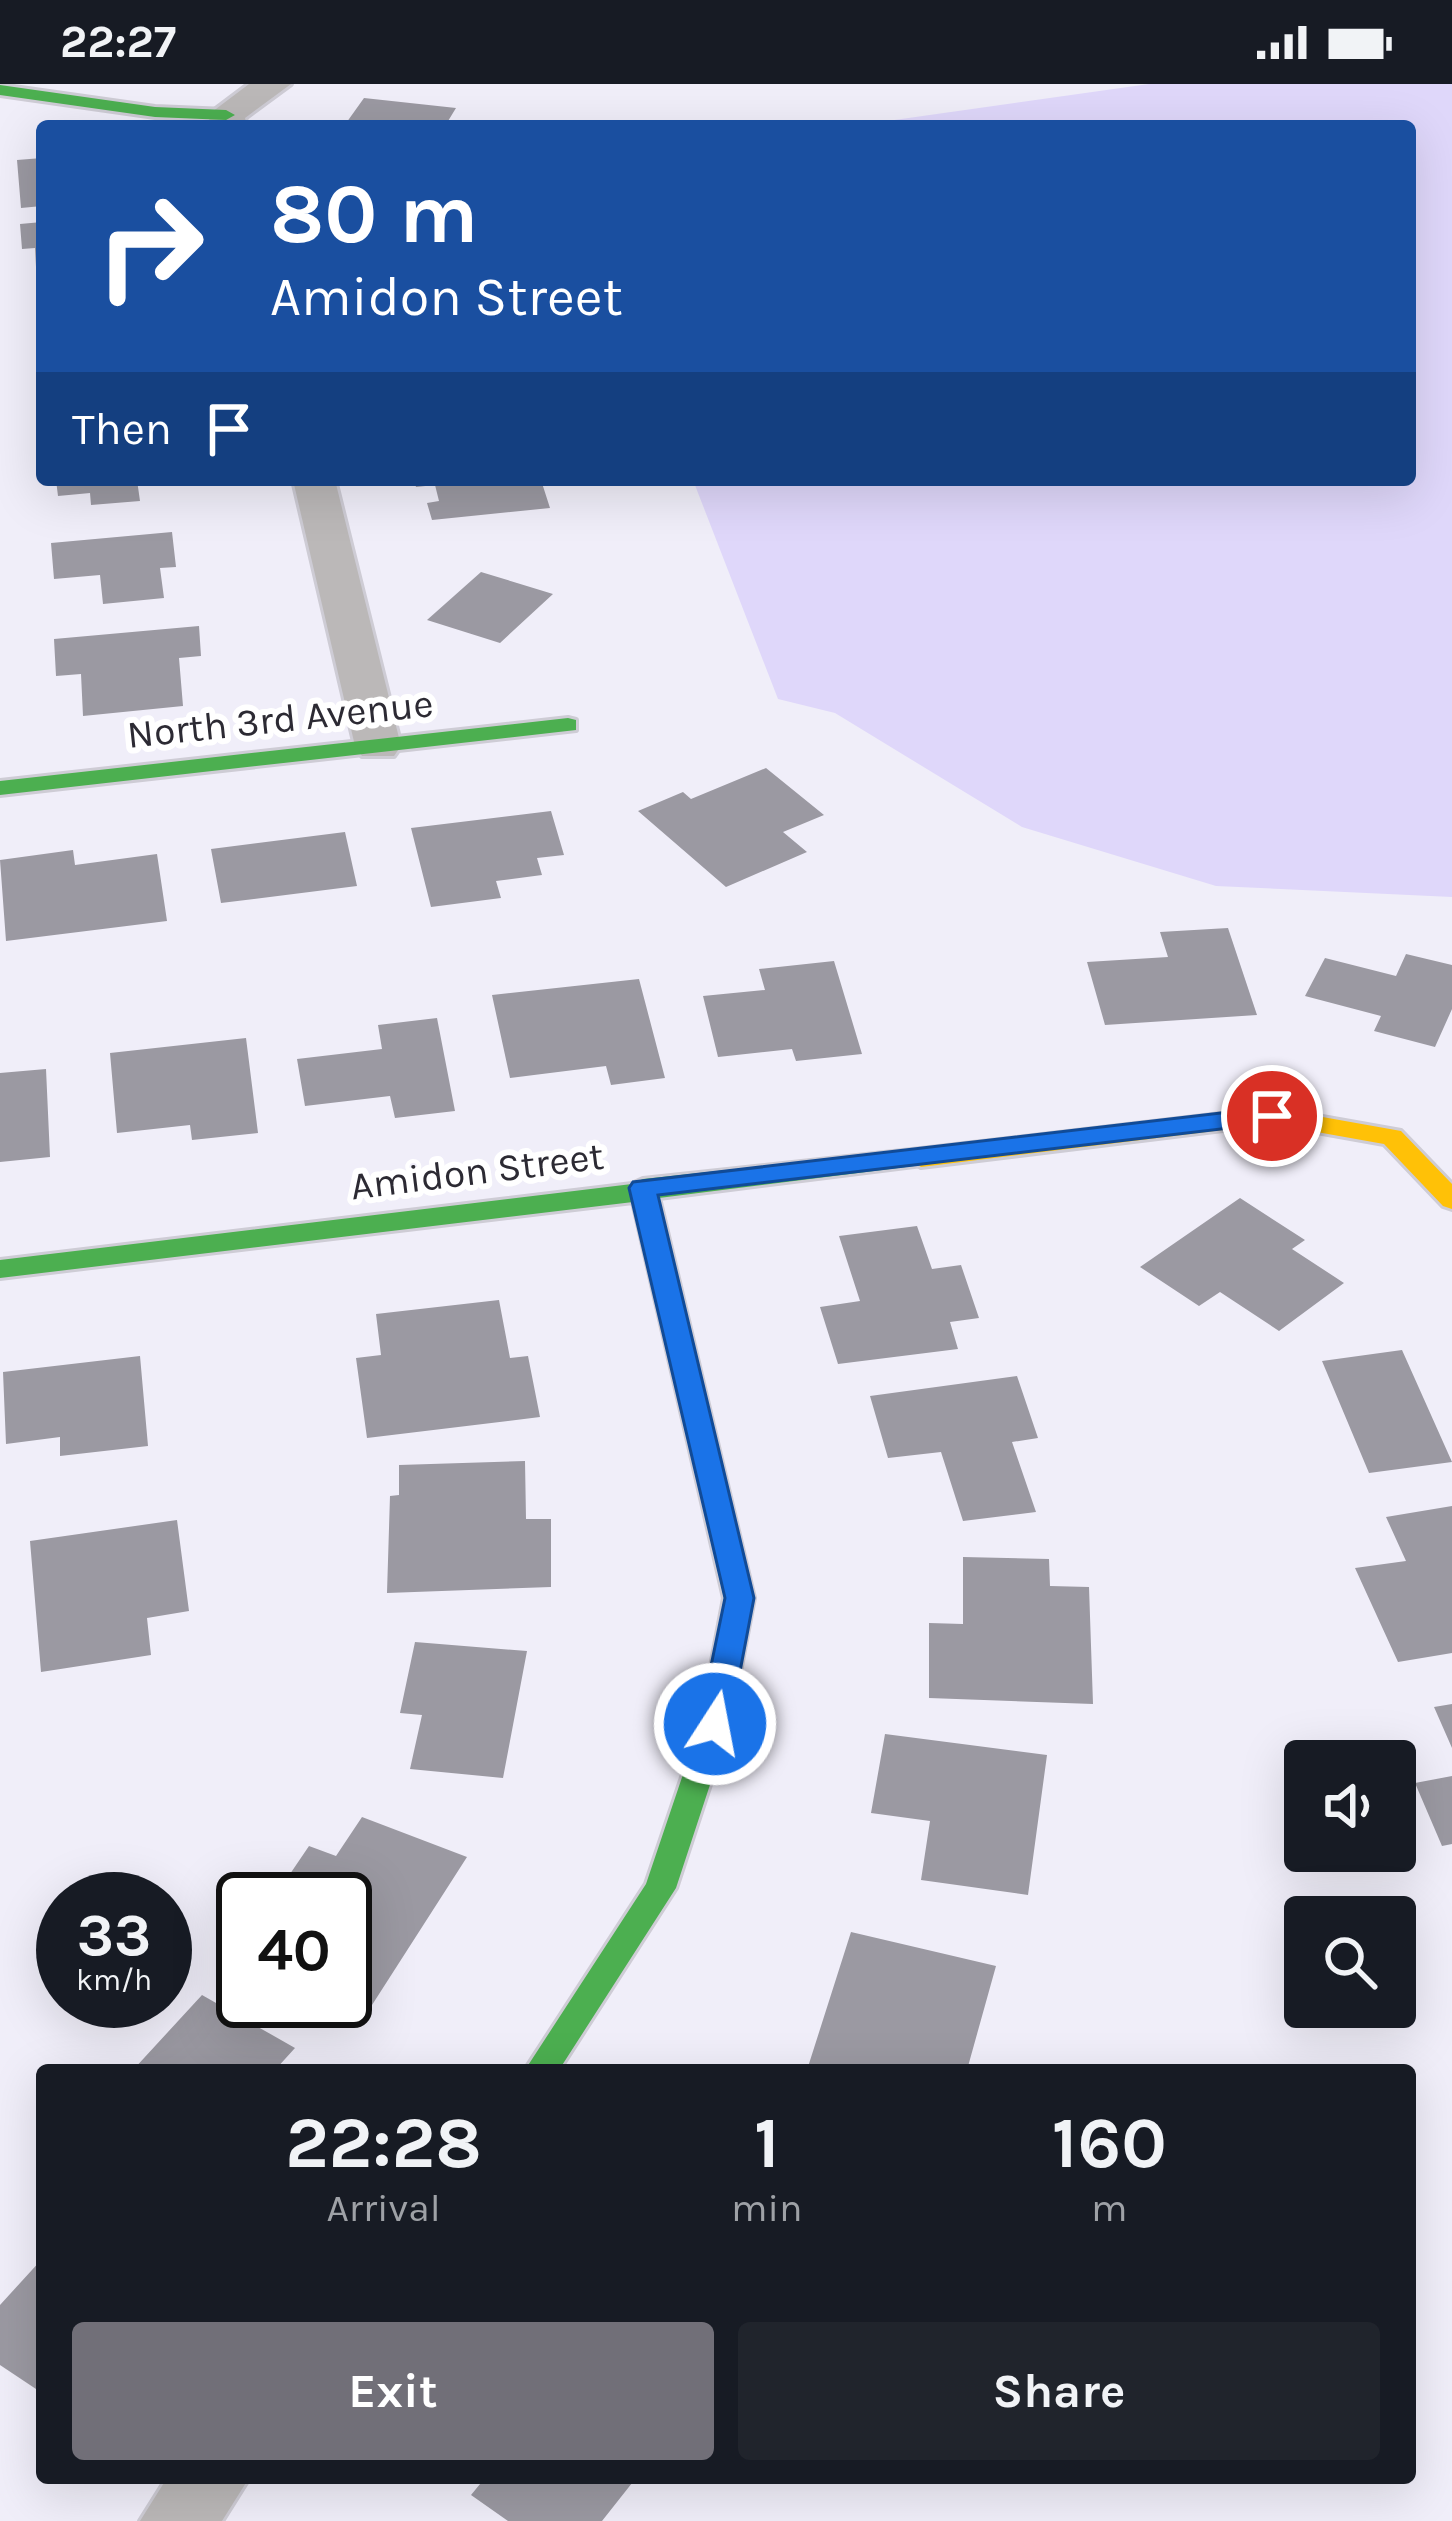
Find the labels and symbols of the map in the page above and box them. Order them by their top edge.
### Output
street label: North 3rd Avenue [125,680,435,758]
pin [1221,1065,1323,1167]
street label: Amidon Street [348,1133,606,1209]
position arrow [652,1661,778,1787]
speed limit sign: 40 [216,1872,372,2028]

